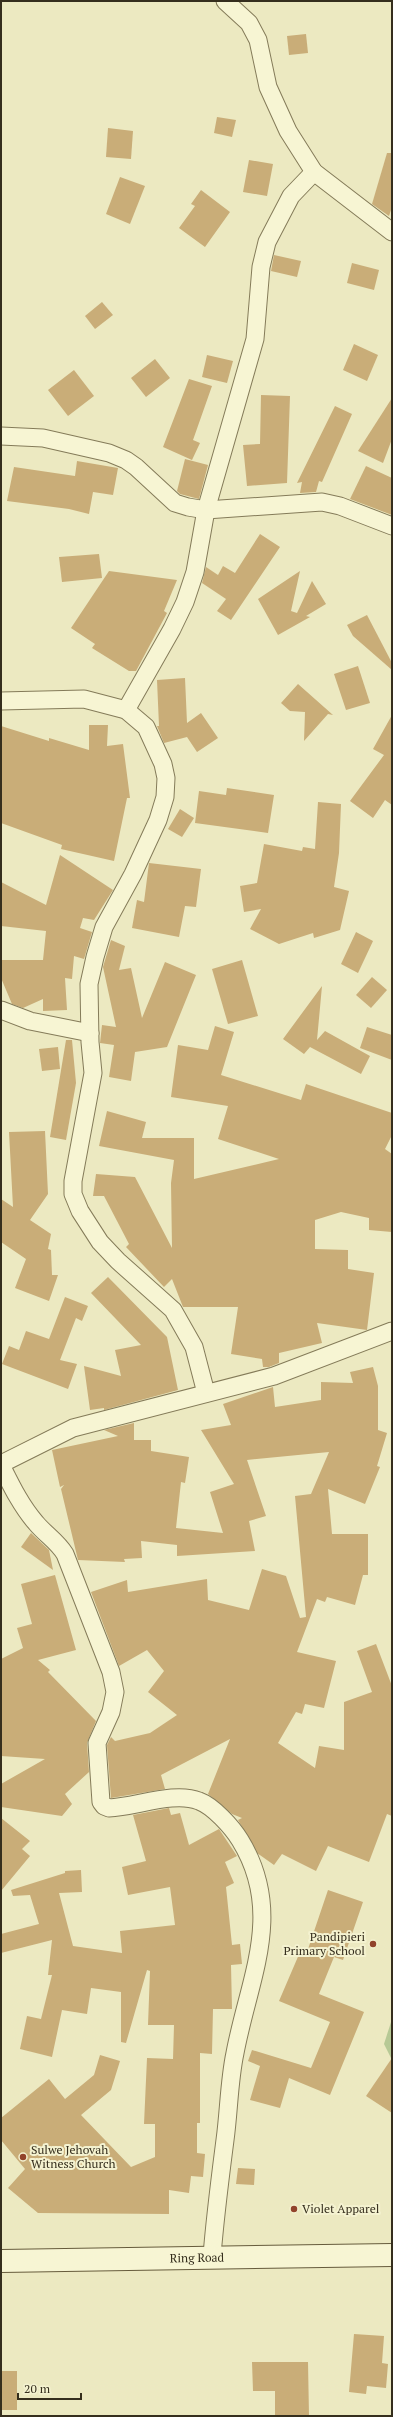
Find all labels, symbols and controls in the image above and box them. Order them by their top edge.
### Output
place label: Pandipieri Primary School [283,1929,365,1958]
marker: Pandipieri Primary School [368,1939,378,1949]
place label: Sulwe Jehovah Witness Church [31,2142,116,2171]
marker: Sulwe Jehovah Witness Church [18,2152,28,2162]
place label: Violet Apparel [302,2201,380,2216]
marker: Violet Apparel [289,2204,299,2214]
street label: Ring Road [170,2250,225,2265]
scale bar [18,2375,81,2401]
text: 20 m [24,2381,51,2396]

